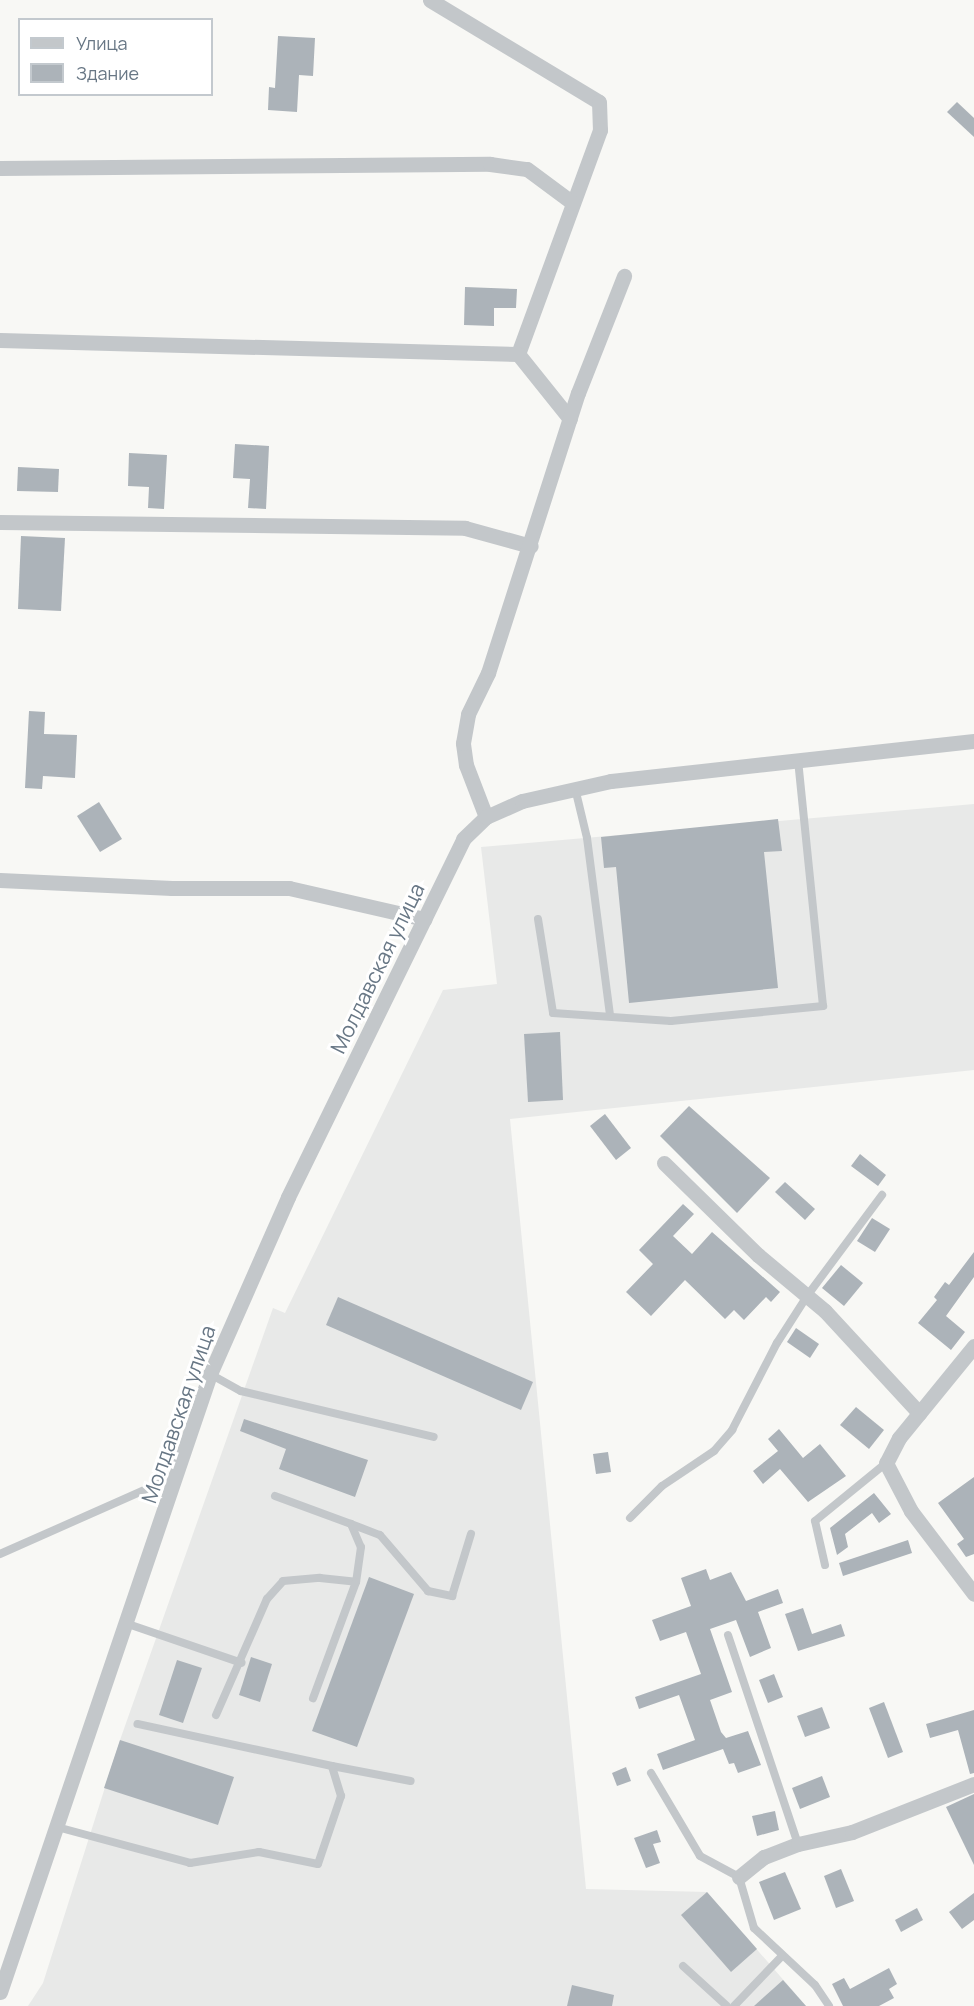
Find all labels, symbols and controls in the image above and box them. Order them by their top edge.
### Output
legend [18,18,213,96]
text: Улица [76,31,128,55]
text: Здание [76,61,139,85]
street label: Молдавская улица [325,879,429,1057]
street label: Молдавская улица [136,1322,220,1506]

